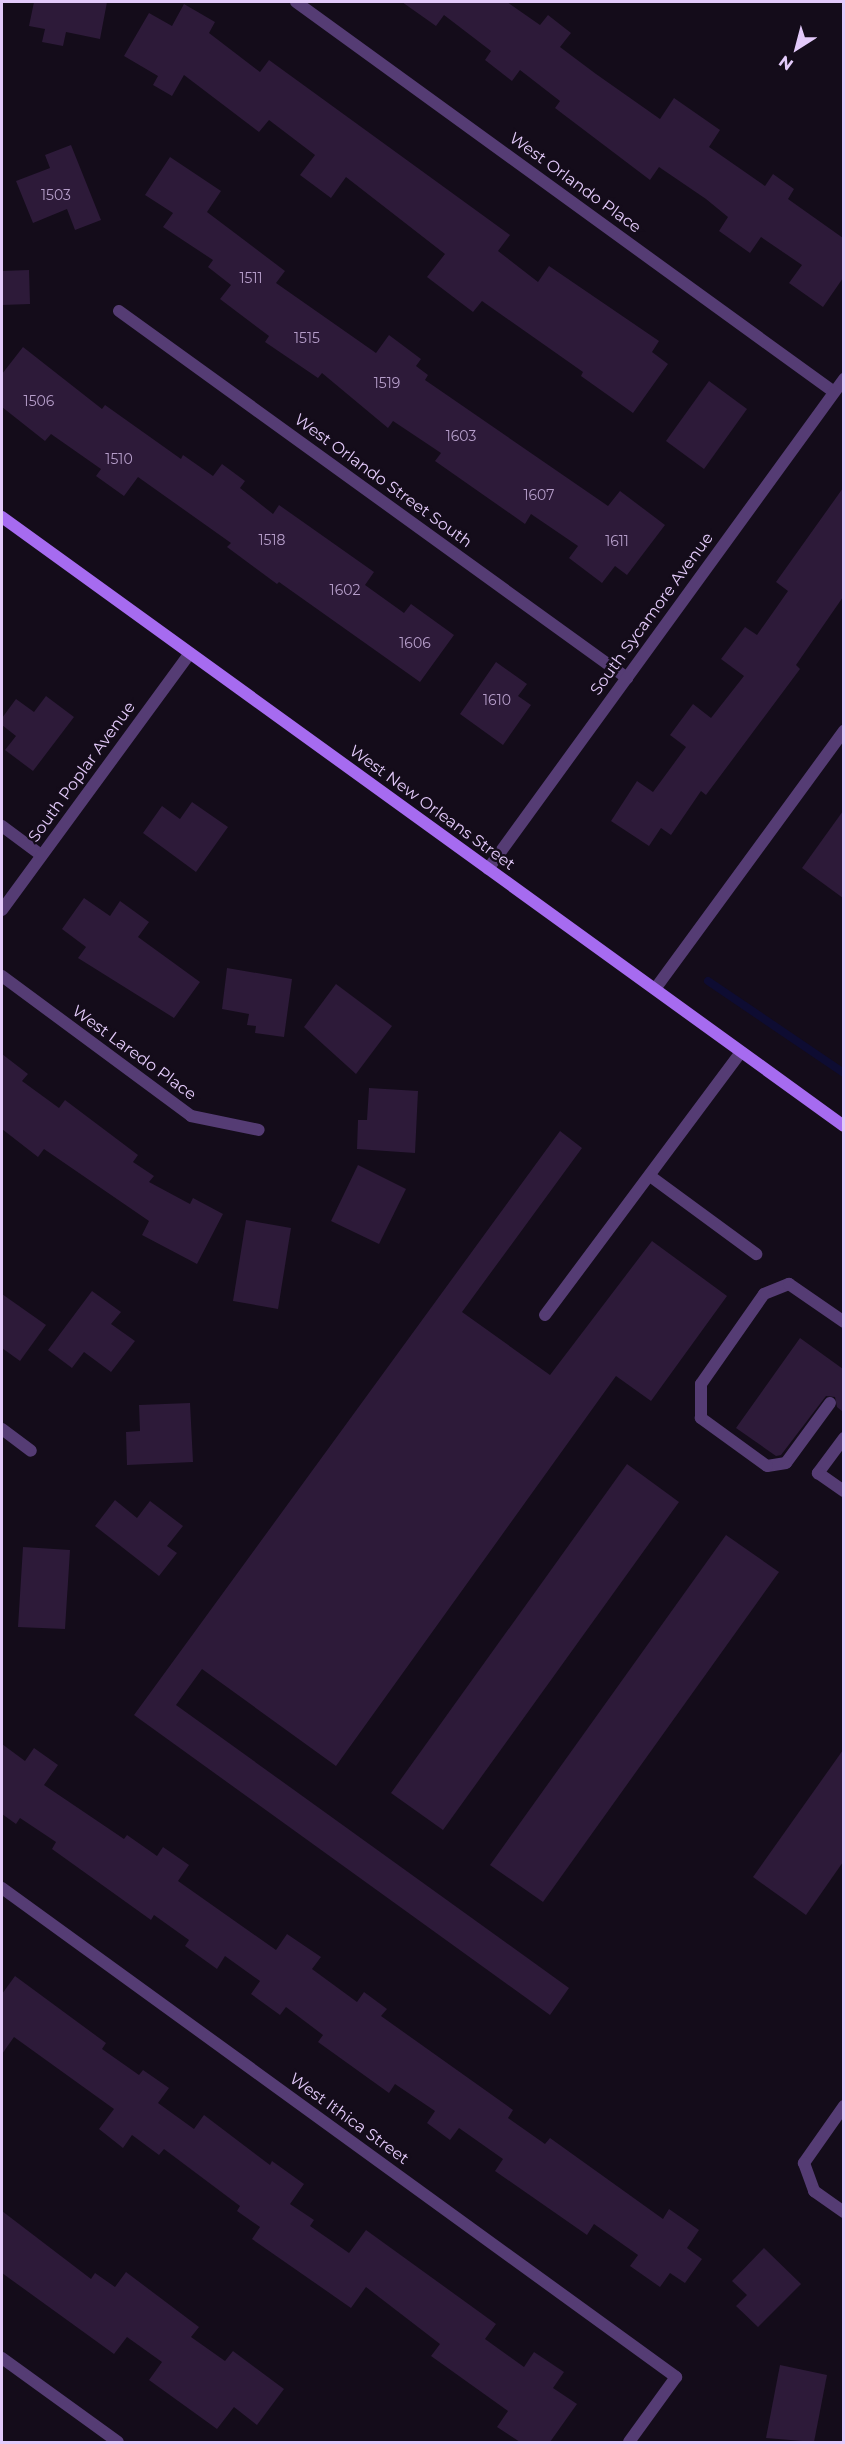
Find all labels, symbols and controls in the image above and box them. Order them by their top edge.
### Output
north arrow [767,18,827,78]
text: N [775,51,797,74]
street label: West Orlando Place [505,129,645,237]
house number: 1503 [41,187,71,203]
house number: 1511 [239,270,263,286]
house number: 1515 [294,330,320,346]
house number: 1519 [374,375,400,391]
house number: 1506 [24,393,54,409]
street label: West Orlando Street South [290,410,476,552]
house number: 1603 [446,428,476,444]
house number: 1510 [105,451,133,467]
house number: 1607 [524,487,554,503]
street label: South Sycamore Avenue [587,529,717,699]
house number: 1518 [259,532,285,548]
house number: 1611 [605,533,629,549]
house number: 1602 [330,582,360,598]
house number: 1606 [399,635,431,651]
house number: 1610 [483,692,511,708]
street label: South Poplar Avenue [25,698,139,846]
street label: West New Orleans Street [345,741,519,875]
street label: West Laredo Place [68,1002,200,1104]
street label: West Ithica Street [286,2069,412,2169]

